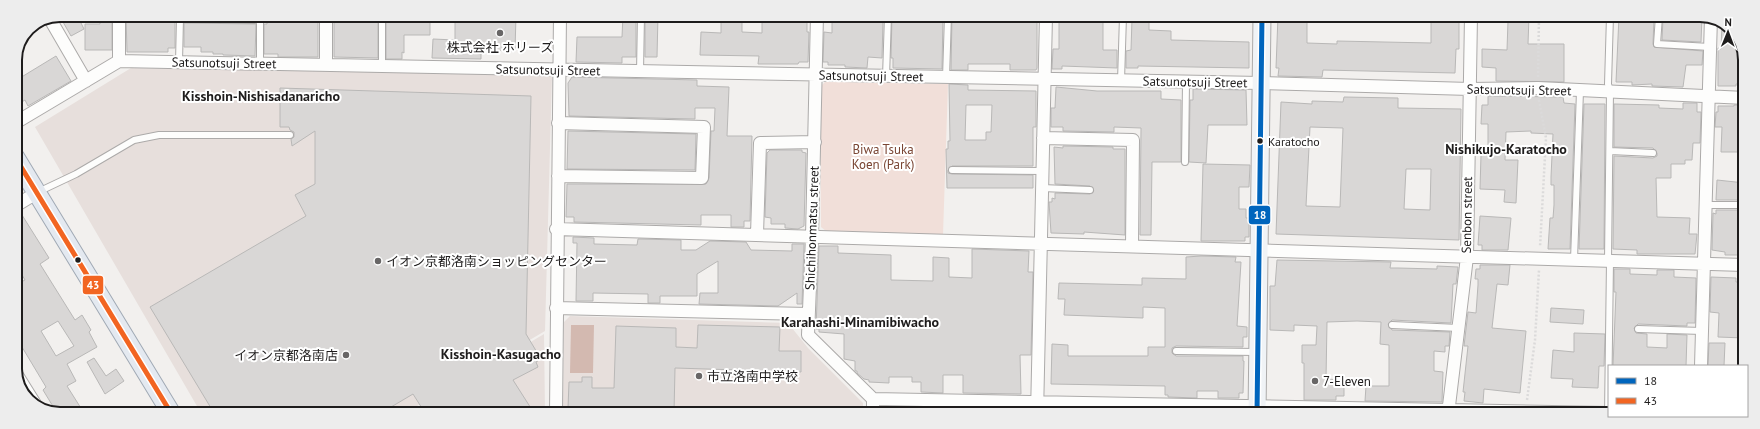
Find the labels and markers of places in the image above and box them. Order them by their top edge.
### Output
marker: 株式会社 ホリーズ [495,28,505,38]
place label: 株式会社 ホリーズ [447,39,553,56]
place label: Karatocho [1268,134,1320,149]
marker: Karatocho [1255,136,1265,146]
place label: イオン京都洛南ショッピングセンター [386,253,607,270]
unlabelled marker [73,255,83,265]
marker: イオン京都洛南ショッピングセンター [373,256,383,266]
place label: イオン京都洛南店 [234,347,338,364]
marker: イオン京都洛南店 [341,350,351,360]
place label: 市立洛南中学校 [707,368,798,385]
marker: 市立洛南中学校 [694,371,704,381]
place label: 7-Eleven [1323,373,1371,390]
marker: 7-Eleven [1310,376,1320,386]

